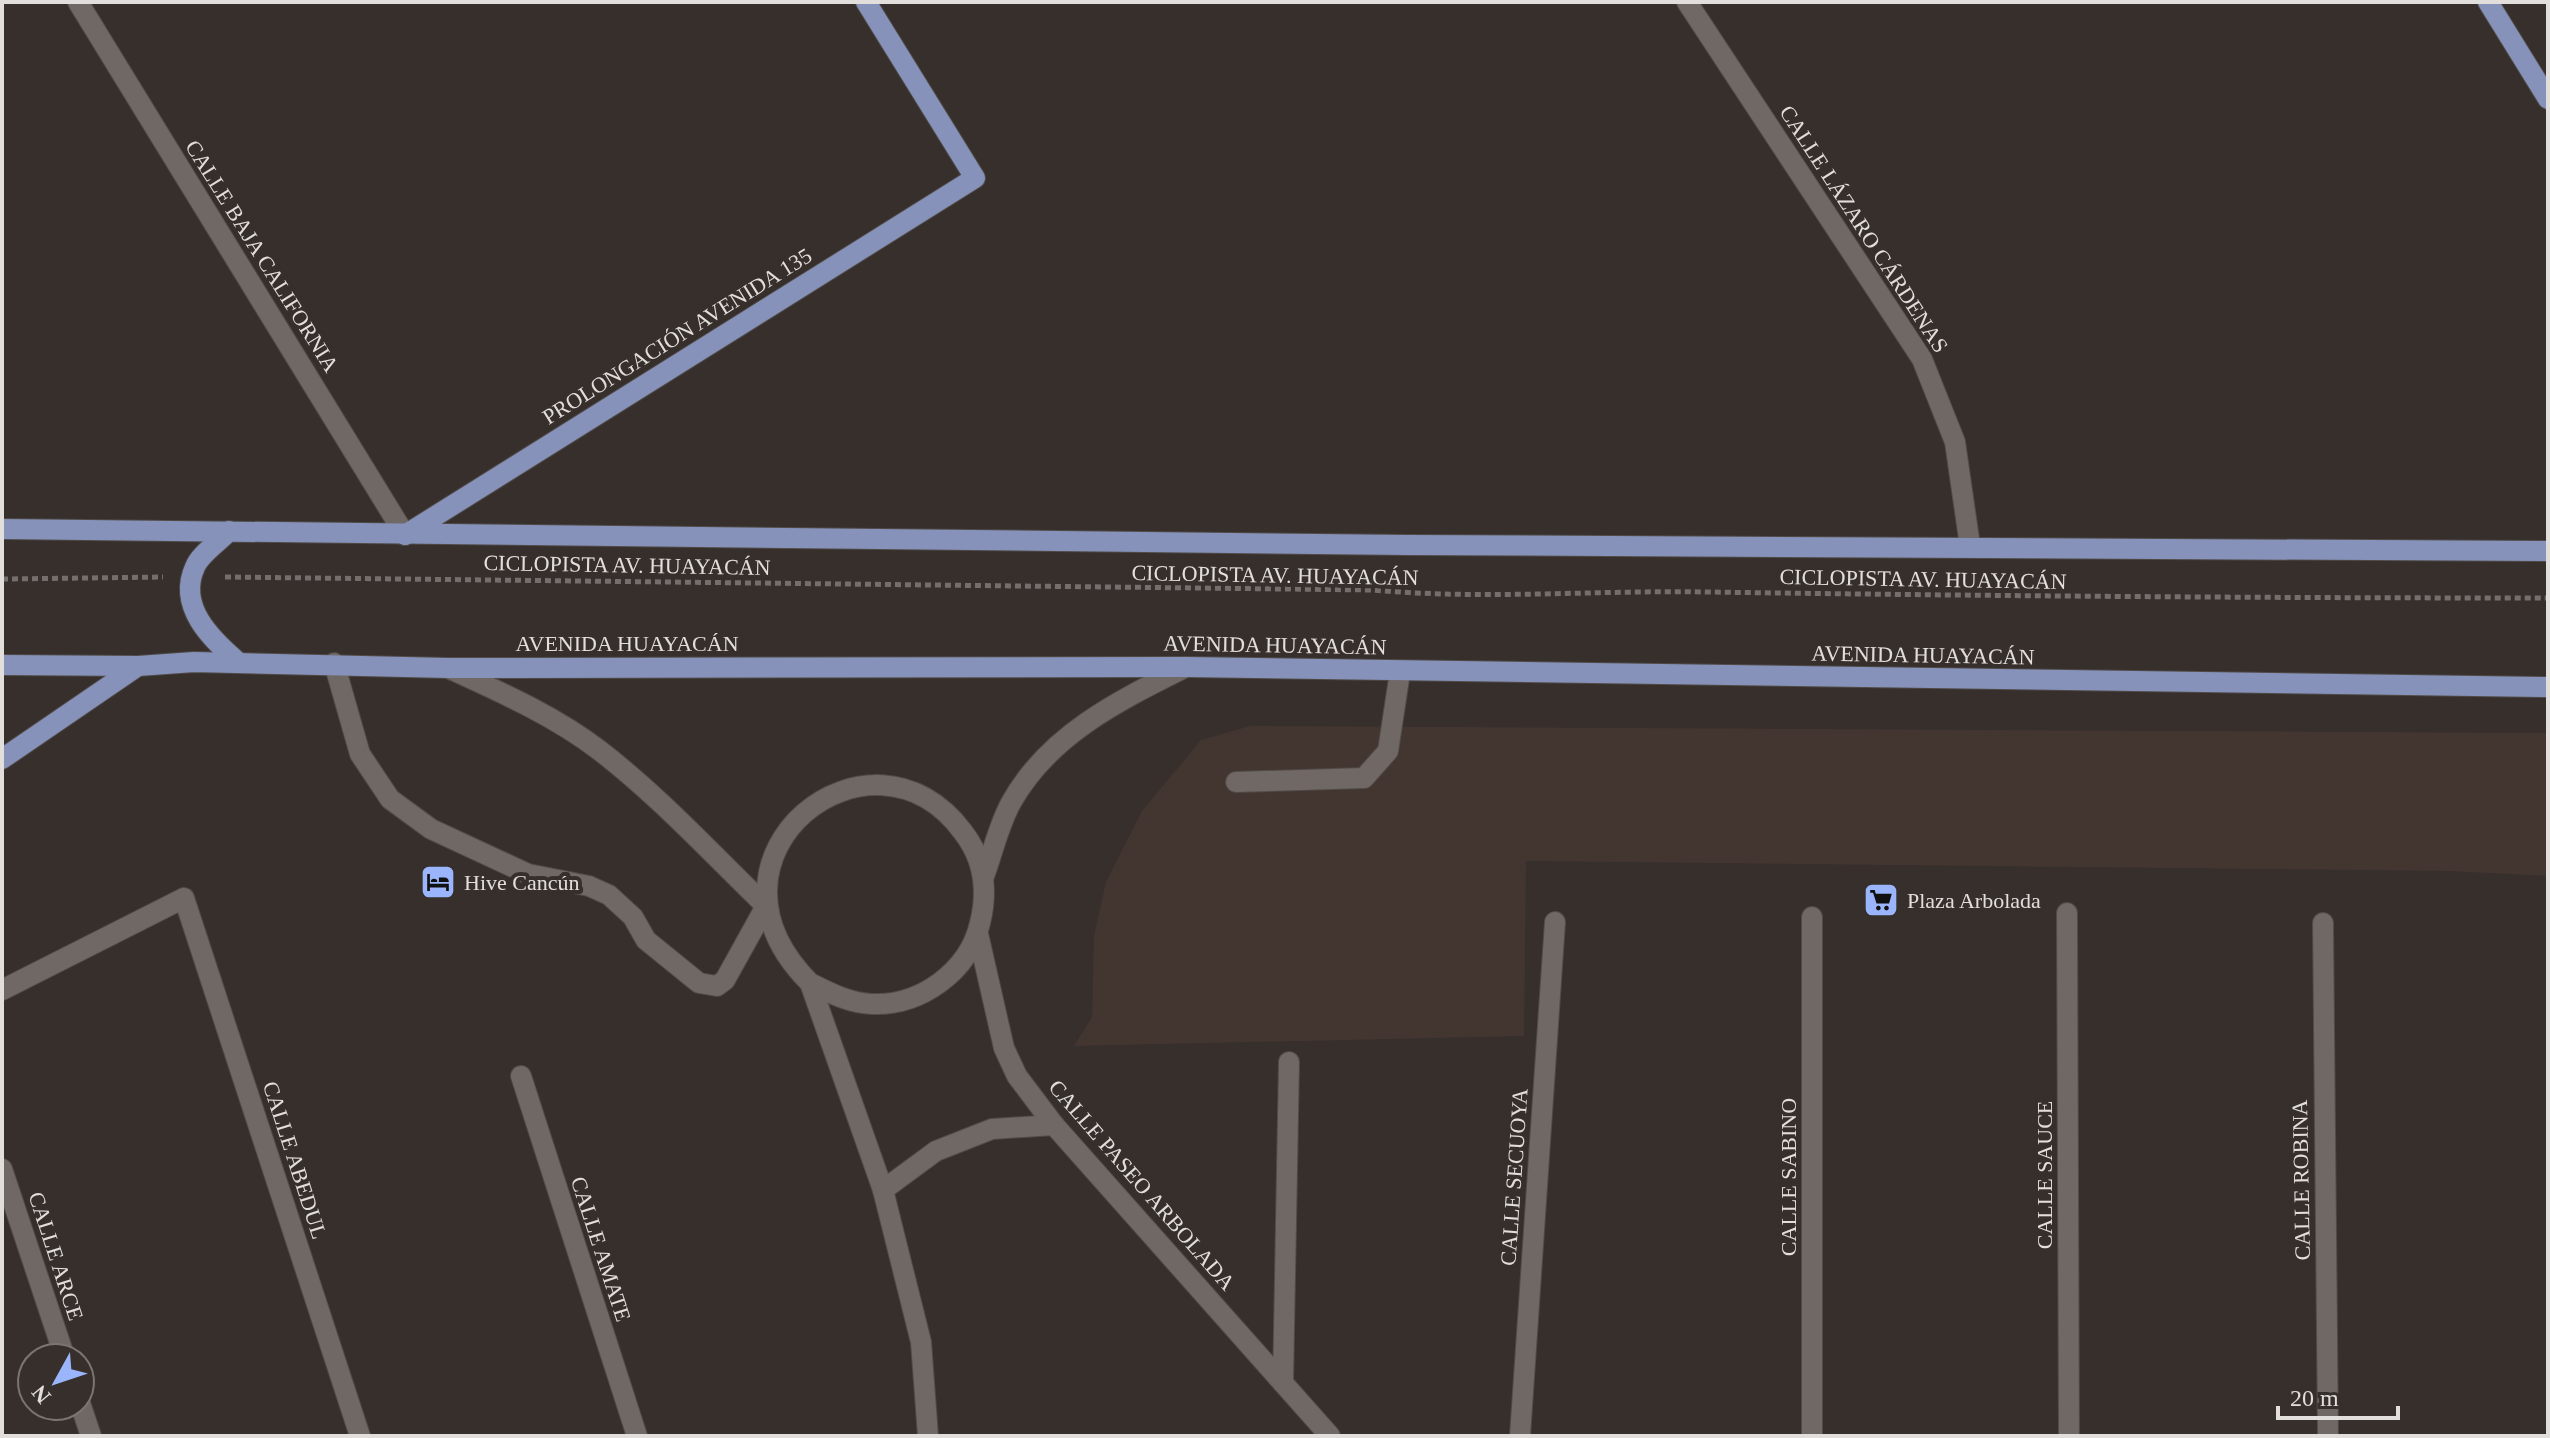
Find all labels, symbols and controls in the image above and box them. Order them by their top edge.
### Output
street label: CALLE LÁZARO CÁRDENAS [1775,101,1953,357]
street label: CALLE BAJA CALIFORNIA [180,135,344,377]
street label: PROLONGACIÓN AVENIDA 135 [538,243,816,429]
street label: CICLOPISTA AV. HUAYACÁN [483,550,771,580]
street label: CICLOPISTA AV. HUAYACÁN [1131,560,1419,590]
street label: CICLOPISTA AV. HUAYACÁN [1779,564,2067,594]
street label: AVENIDA HUAYACÁN [515,631,739,656]
street label: AVENIDA HUAYACÁN [1163,631,1387,659]
street label: AVENIDA HUAYACÁN [1811,641,2035,669]
hotel icon: Hive Cancún [419,863,457,901]
place label: Hive Cancún [464,870,579,895]
supermarket icon: Plaza Arbolada [1862,881,1900,919]
place label: Plaza Arbolada [1907,888,2041,913]
street label: CALLE PASEO ARBOLADA [1044,1075,1240,1295]
street label: CALLE ABEDUL [258,1078,332,1242]
street label: CALLE SECUOYA [1495,1087,1533,1267]
street label: CALLE SABINO [1776,1098,1801,1256]
street label: CALLE ROBINA [2287,1099,2315,1261]
street label: CALLE SAUCE [2032,1101,2057,1249]
street label: CALLE AMATE [566,1173,636,1325]
street label: CALLE ARCE [23,1188,89,1324]
north arrow [16,1342,96,1422]
scale bar [2278,1370,2398,1420]
text: N [26,1380,56,1409]
text: 20 m [2290,1385,2339,1411]

